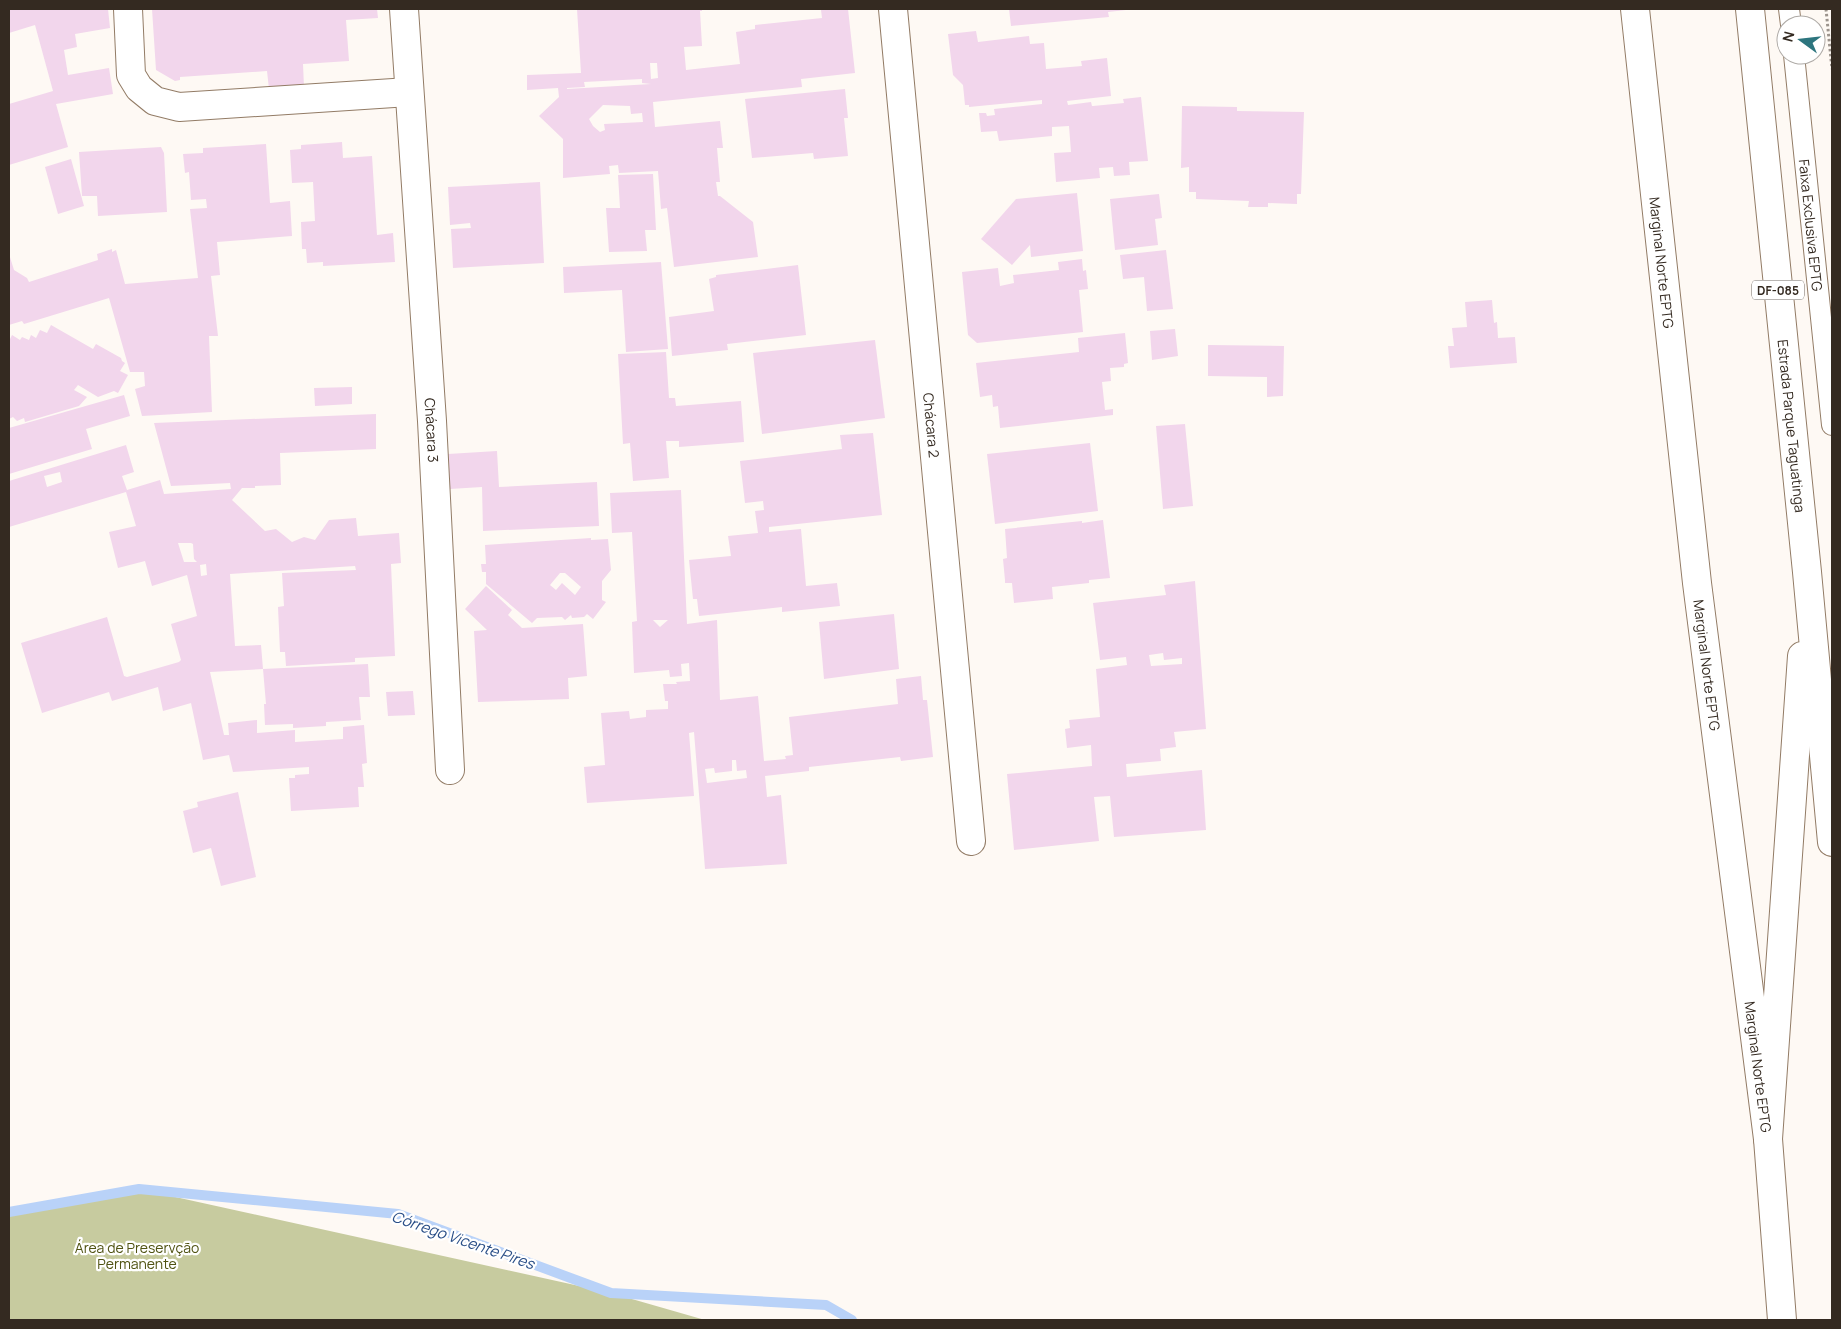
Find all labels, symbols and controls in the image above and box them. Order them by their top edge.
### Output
north arrow [1776,15,1826,65]
text: N [1777,29,1798,44]
street label: Faixa Exclusiva EPTG [1795,158,1828,292]
street label: Marginal Norte EPTG [1646,196,1679,329]
road number: DF-085 [1752,280,1804,300]
street label: Estrada Parque Taguatinga [1774,338,1810,513]
street label: Chácara 2 [920,392,945,458]
street label: Chácara 3 [421,397,444,463]
street label: Marginal Norte EPTG [1690,598,1725,732]
street label: Marginal Norte EPTG [1741,1000,1777,1134]
water label: Córrego Vicente Pires [389,1206,538,1275]
park label: Área de Preservção Permanente [75,1238,199,1273]

